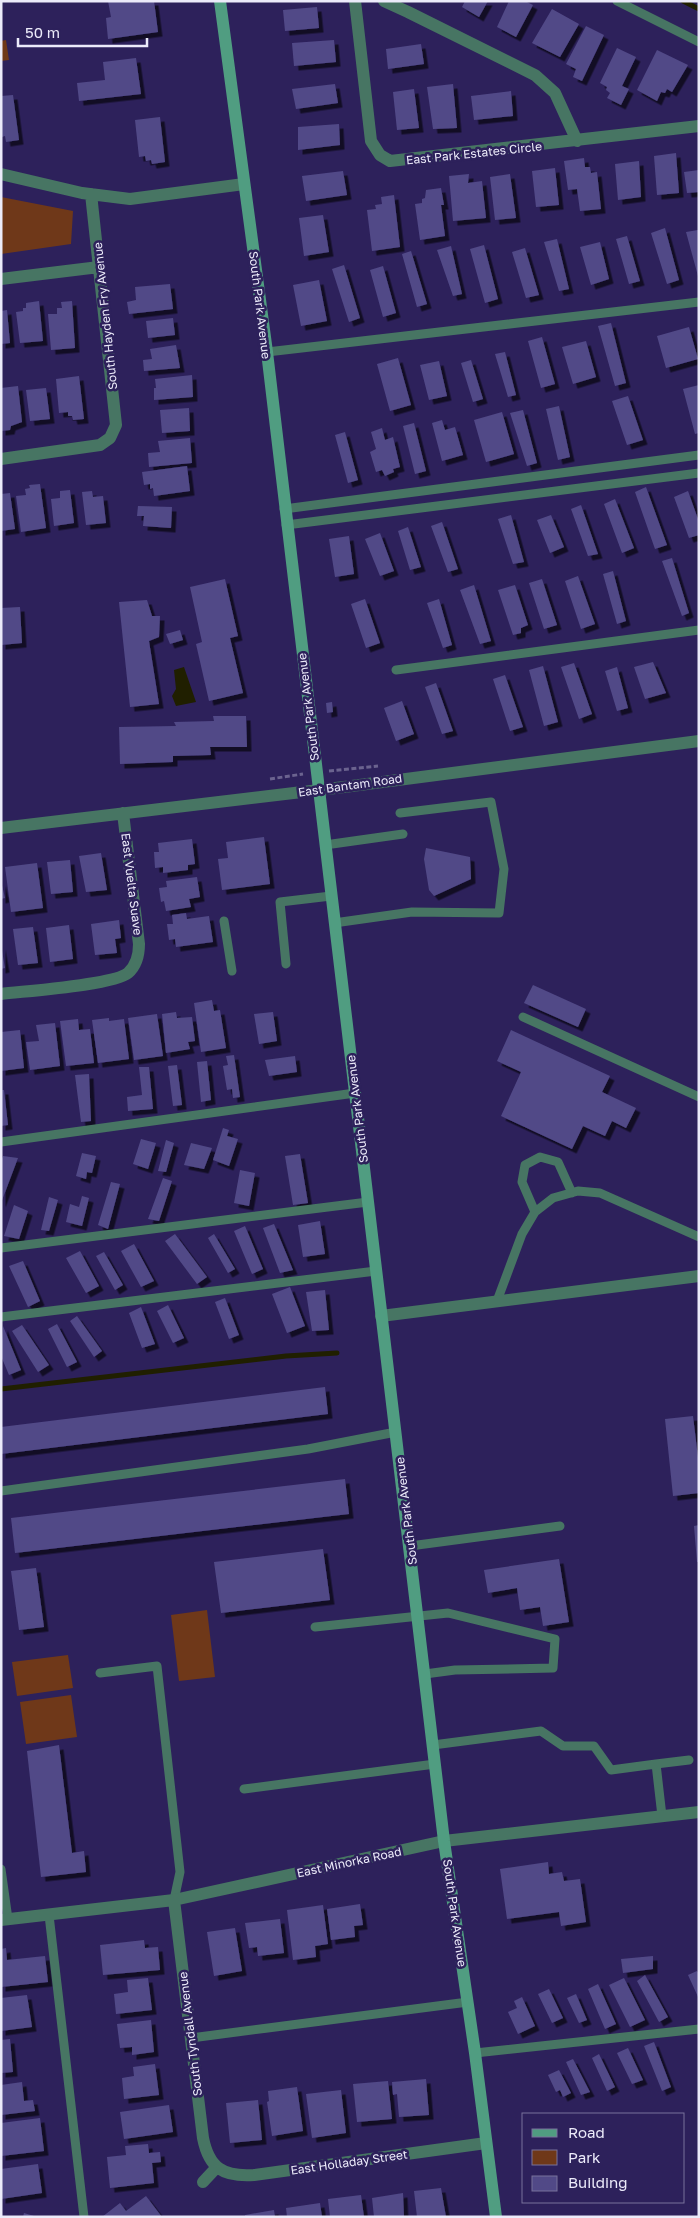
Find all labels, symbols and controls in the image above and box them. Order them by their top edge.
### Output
scale bar [18,15,146,47]
text: 50 m [25,23,60,41]
street label: East Park Estates Circle [405,138,543,168]
street label: South Hayden Fry Avenue [90,241,120,391]
street label: South Park Avenue [246,250,274,360]
street label: South Park Avenue [294,652,322,762]
street label: East Bantam Road [297,770,403,800]
street label: East Vuelta Suave [118,832,146,936]
street label: South Park Avenue [343,1054,371,1164]
street label: South Park Avenue [392,1456,420,1566]
street label: East Minorka Road [295,1844,403,1880]
street label: South Park Avenue [440,1858,470,1968]
street label: South Tyndall Avenue [175,1971,205,2097]
legend [522,2113,685,2203]
text: Road [568,2123,605,2141]
street label: East Holladay Street [289,2146,409,2178]
text: Park [568,2148,601,2166]
text: Building [568,2173,628,2191]

